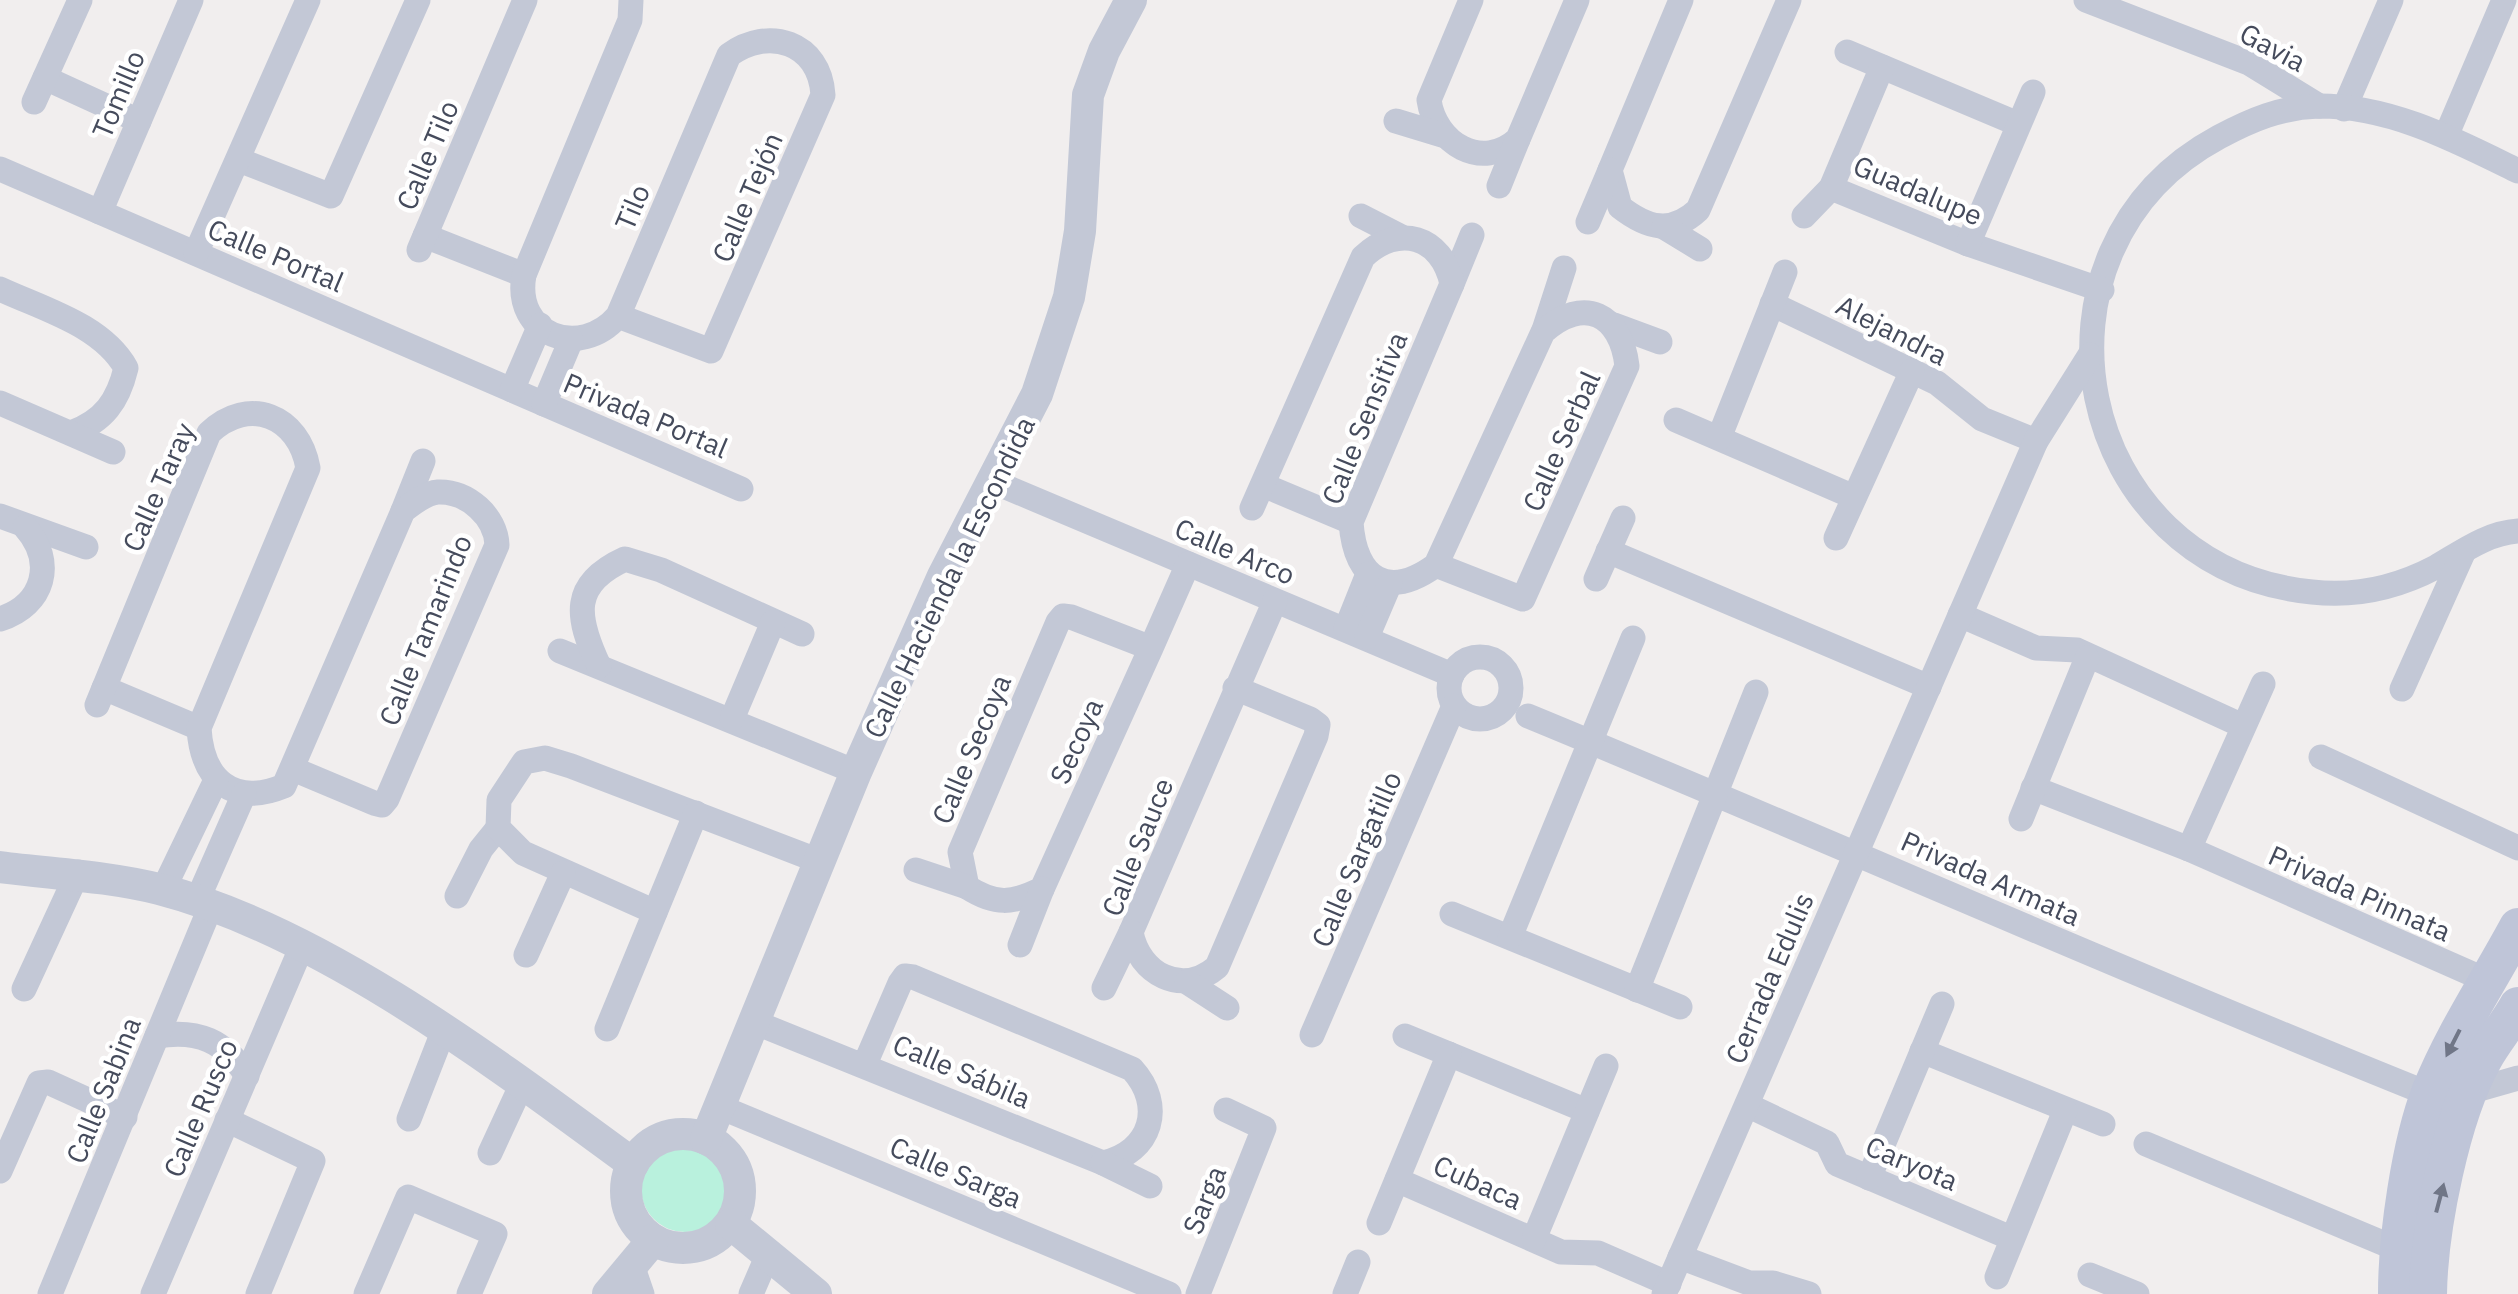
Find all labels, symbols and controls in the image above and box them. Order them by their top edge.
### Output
street label: Gavia [2233,14,2313,80]
street label: Tomillo [83,44,153,144]
street label: Calle Tilo [387,95,467,215]
street label: Calle Tejón [703,126,791,268]
street label: Guadalupe [1848,146,1988,234]
street label: Tilo [606,178,658,236]
street label: Calle Portal [202,210,350,300]
street label: Alejandra [1830,286,1954,374]
street label: Calle Sensitiva [1313,326,1415,510]
street label: Privada Portal [558,364,734,466]
street label: Calle Serbal [1514,365,1608,517]
street label: Calle Hacienda la Escondida [855,410,1043,744]
street label: Calle Taray [113,417,203,557]
street label: Calle Arco [1169,509,1301,593]
street label: Calle Tamarindo [370,529,480,731]
street label: Calle Secoya [923,669,1019,829]
street label: Secoya [1041,692,1111,789]
street label: Calle Sargatillo [1302,765,1410,953]
street label: Calle Sauce [1093,772,1181,922]
street label: Privada Armata [1895,822,2087,934]
street label: Privada Pinnata [2263,836,2457,950]
street label: Cerrada Edulis [1716,887,1822,1069]
street label: Calle Sabina [57,1011,149,1169]
street label: Calle Sábila [887,1025,1037,1117]
one-way arrow [2445,1028,2462,1057]
street label: Calle Rusco [154,1033,246,1183]
street label: Caryota [1860,1127,1964,1199]
street label: Calle Sarga [884,1128,1028,1216]
street label: Cubaca [1428,1146,1528,1218]
street label: Sarga [1174,1160,1234,1240]
one-way arrow [2433,1182,2449,1213]

